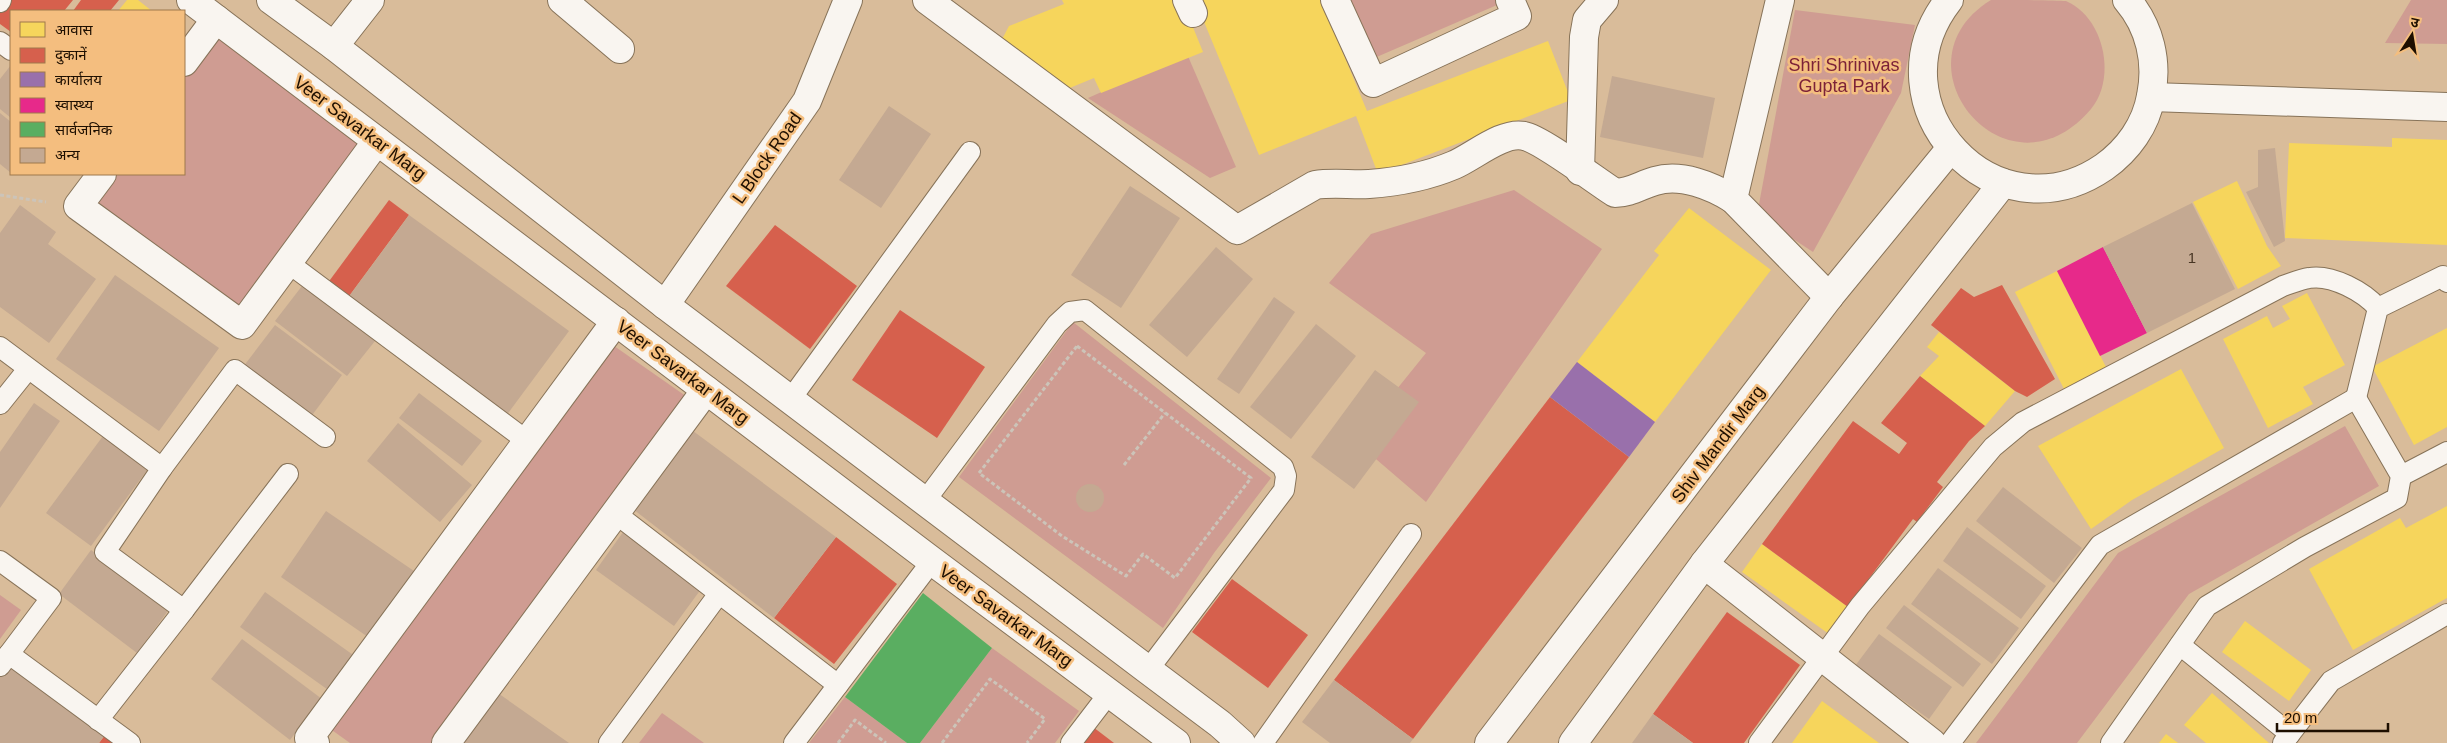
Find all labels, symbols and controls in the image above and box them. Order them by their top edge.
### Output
legend [10,10,185,175]
north arrow [2387,10,2437,60]
text: उ [2409,14,2421,31]
text: आवास [55,21,94,38]
text: दुकानें [55,46,87,65]
park label: Shri Shrinivas Gupta Park [1788,55,1900,96]
text: कार्यालय [55,71,102,88]
street label: Veer Savarkar Marg [290,72,430,184]
text: स्वास्थ्य [55,96,93,113]
street label: L Block Road [728,109,806,207]
text: सार्वजनिक [55,121,113,138]
text: अन्य [55,146,80,163]
house number: 1 [2188,249,2196,266]
street label: Veer Savarkar Marg [613,316,753,428]
street label: Shiv Mandir Marg [1668,382,1768,506]
street label: Veer Savarkar Marg [935,561,1077,671]
scale bar [2277,700,2388,732]
text: 20 m [2284,709,2317,726]

